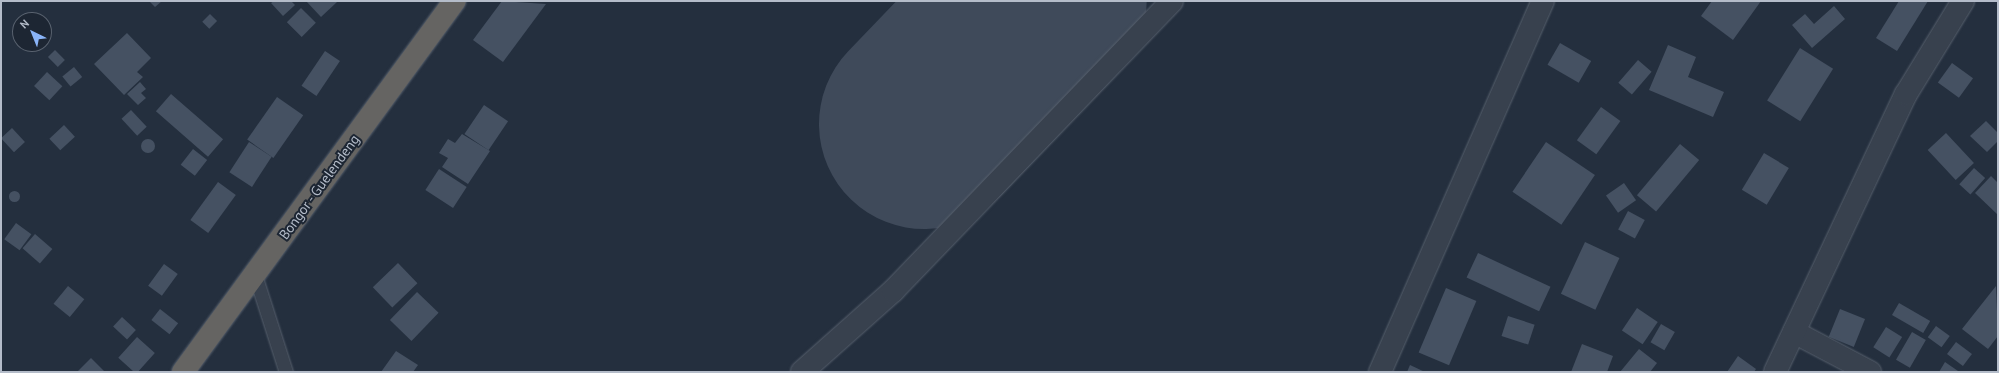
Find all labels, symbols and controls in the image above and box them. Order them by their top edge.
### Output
north arrow [12,12,52,52]
text: N [17,16,32,32]
street label: Bongor - Guelendeng [275,130,363,244]

